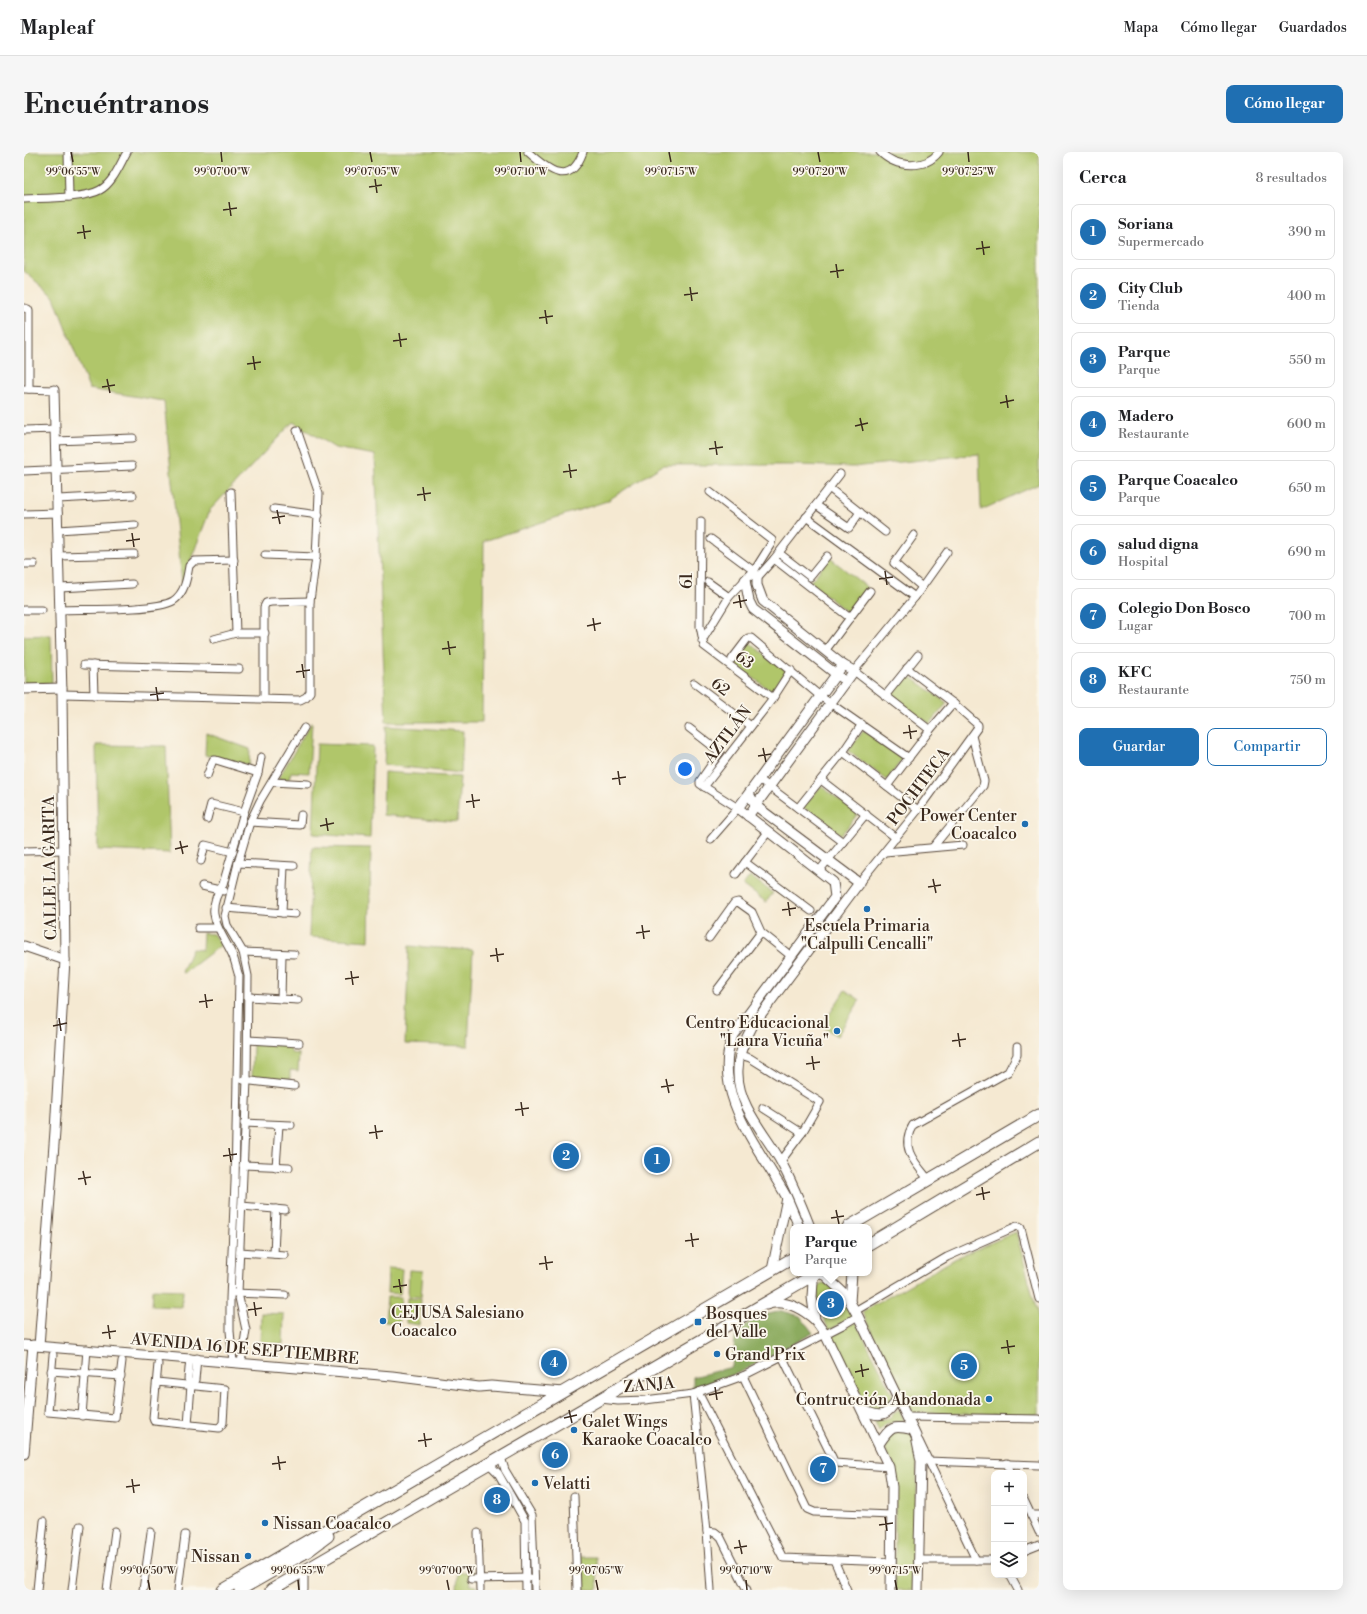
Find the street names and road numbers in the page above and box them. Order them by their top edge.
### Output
street label: 61 [677,573,697,589]
street label: 63 [731,646,758,673]
street label: 62 [707,673,734,700]
street label: AZTLÁN [698,701,756,768]
street label: POCHTECA [883,743,955,829]
street label: CALLE LA GARITA [39,795,61,940]
street label: AVENIDA 16 DE SEPTIEMBRE [129,1329,360,1369]
street label: ZANJA [623,1373,676,1397]

